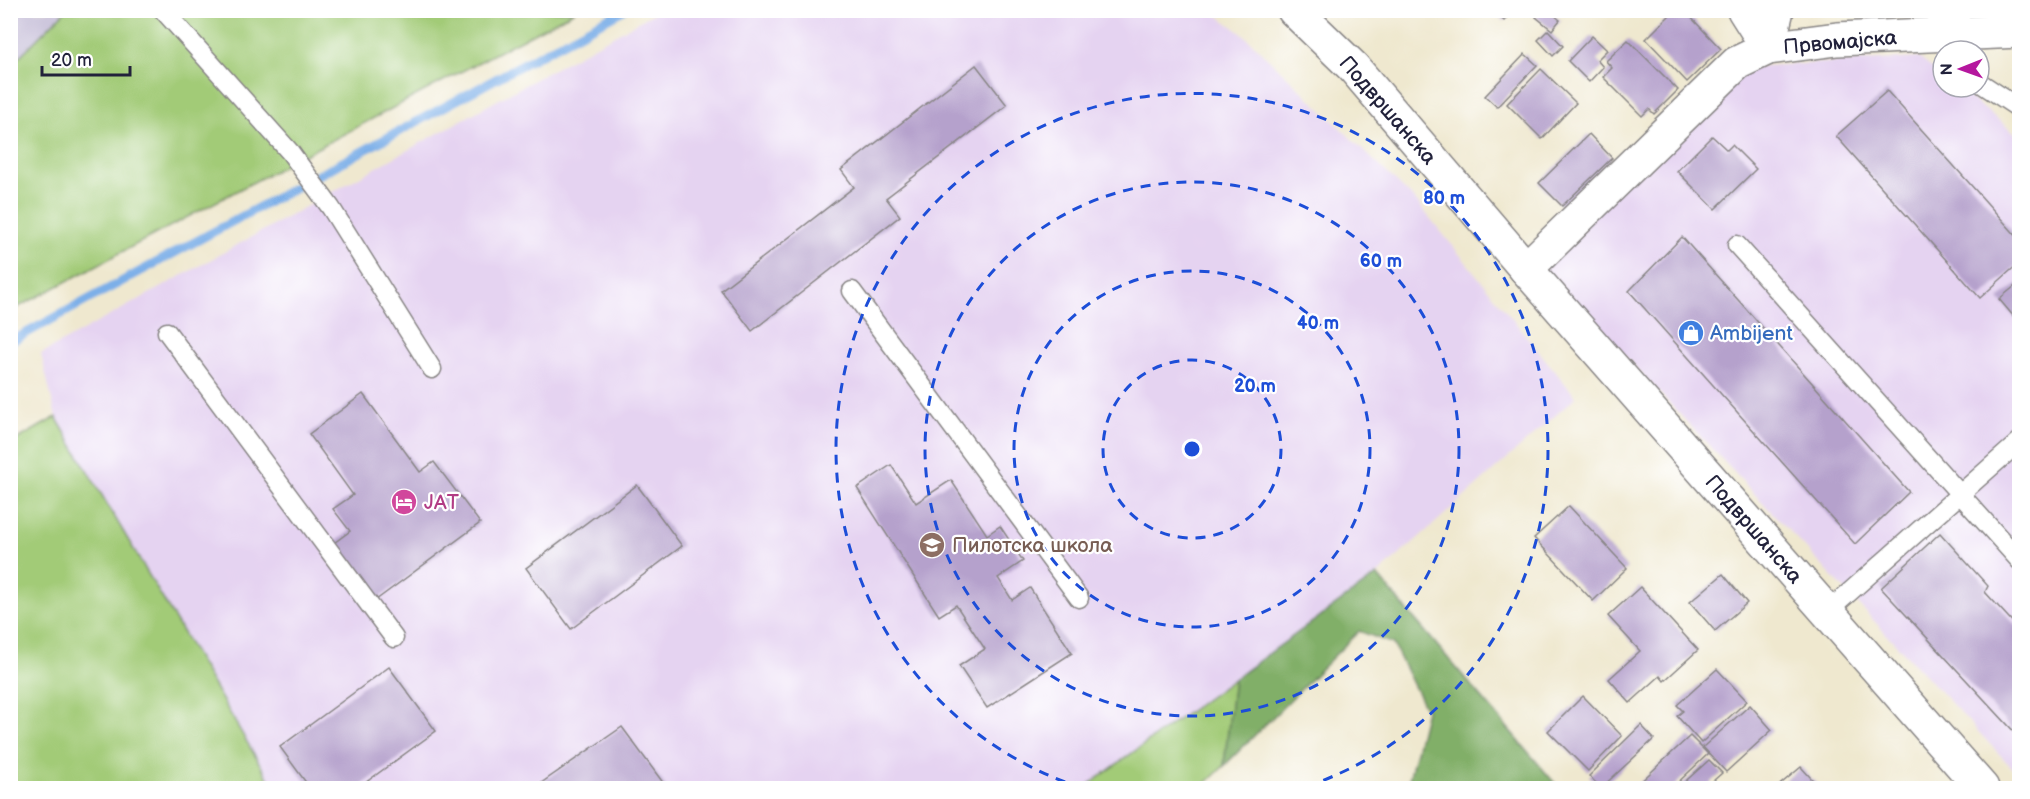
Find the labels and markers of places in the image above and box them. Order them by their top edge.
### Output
shop icon: Ambijent [1676,318,1706,348]
place label: Ambijent [1710,321,1793,346]
centre of rings [1182,439,1202,459]
hotel icon: ЈАТ [389,487,419,517]
place label: ЈАТ [424,490,460,515]
school or university icon: Пилотска школа [917,530,947,560]
place label: Пилотска школа [952,533,1113,558]

